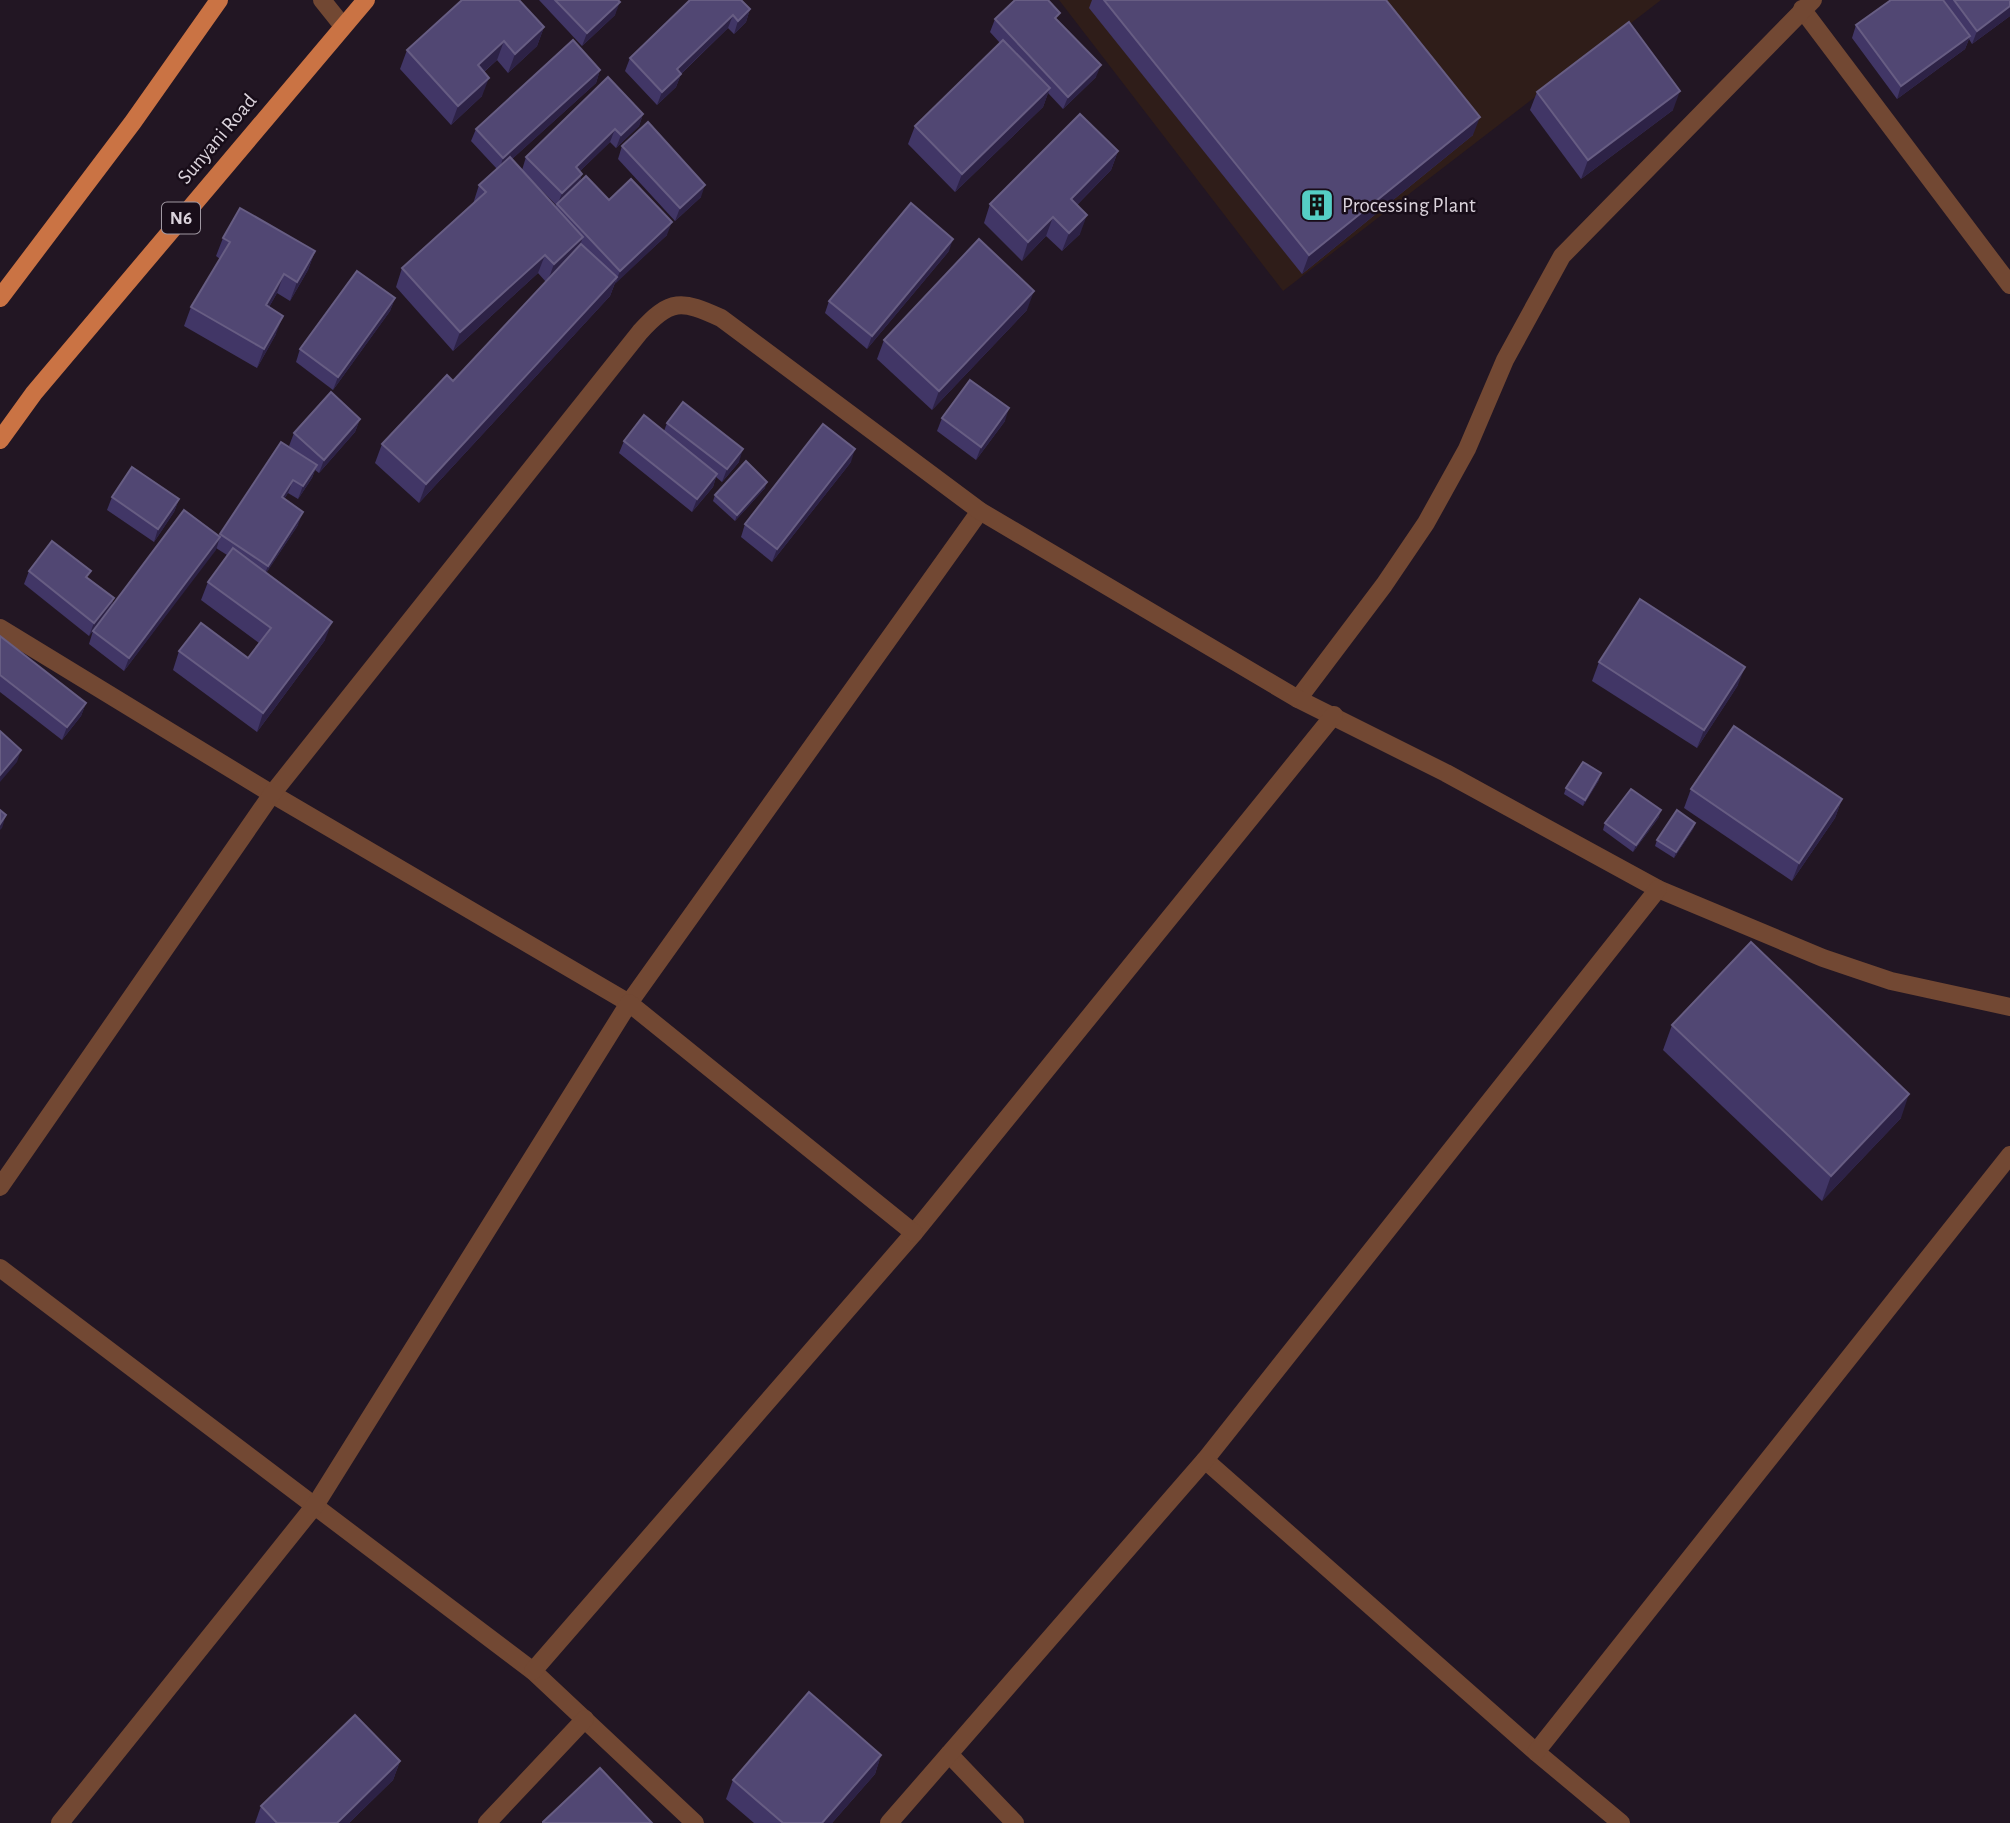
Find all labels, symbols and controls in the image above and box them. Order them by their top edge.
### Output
street label: Sunyani Road [174,90,261,188]
building icon: Processing Plant [1298,186,1336,224]
place label: Processing Plant [1342,195,1476,216]
road number: N6 [162,202,200,233]

